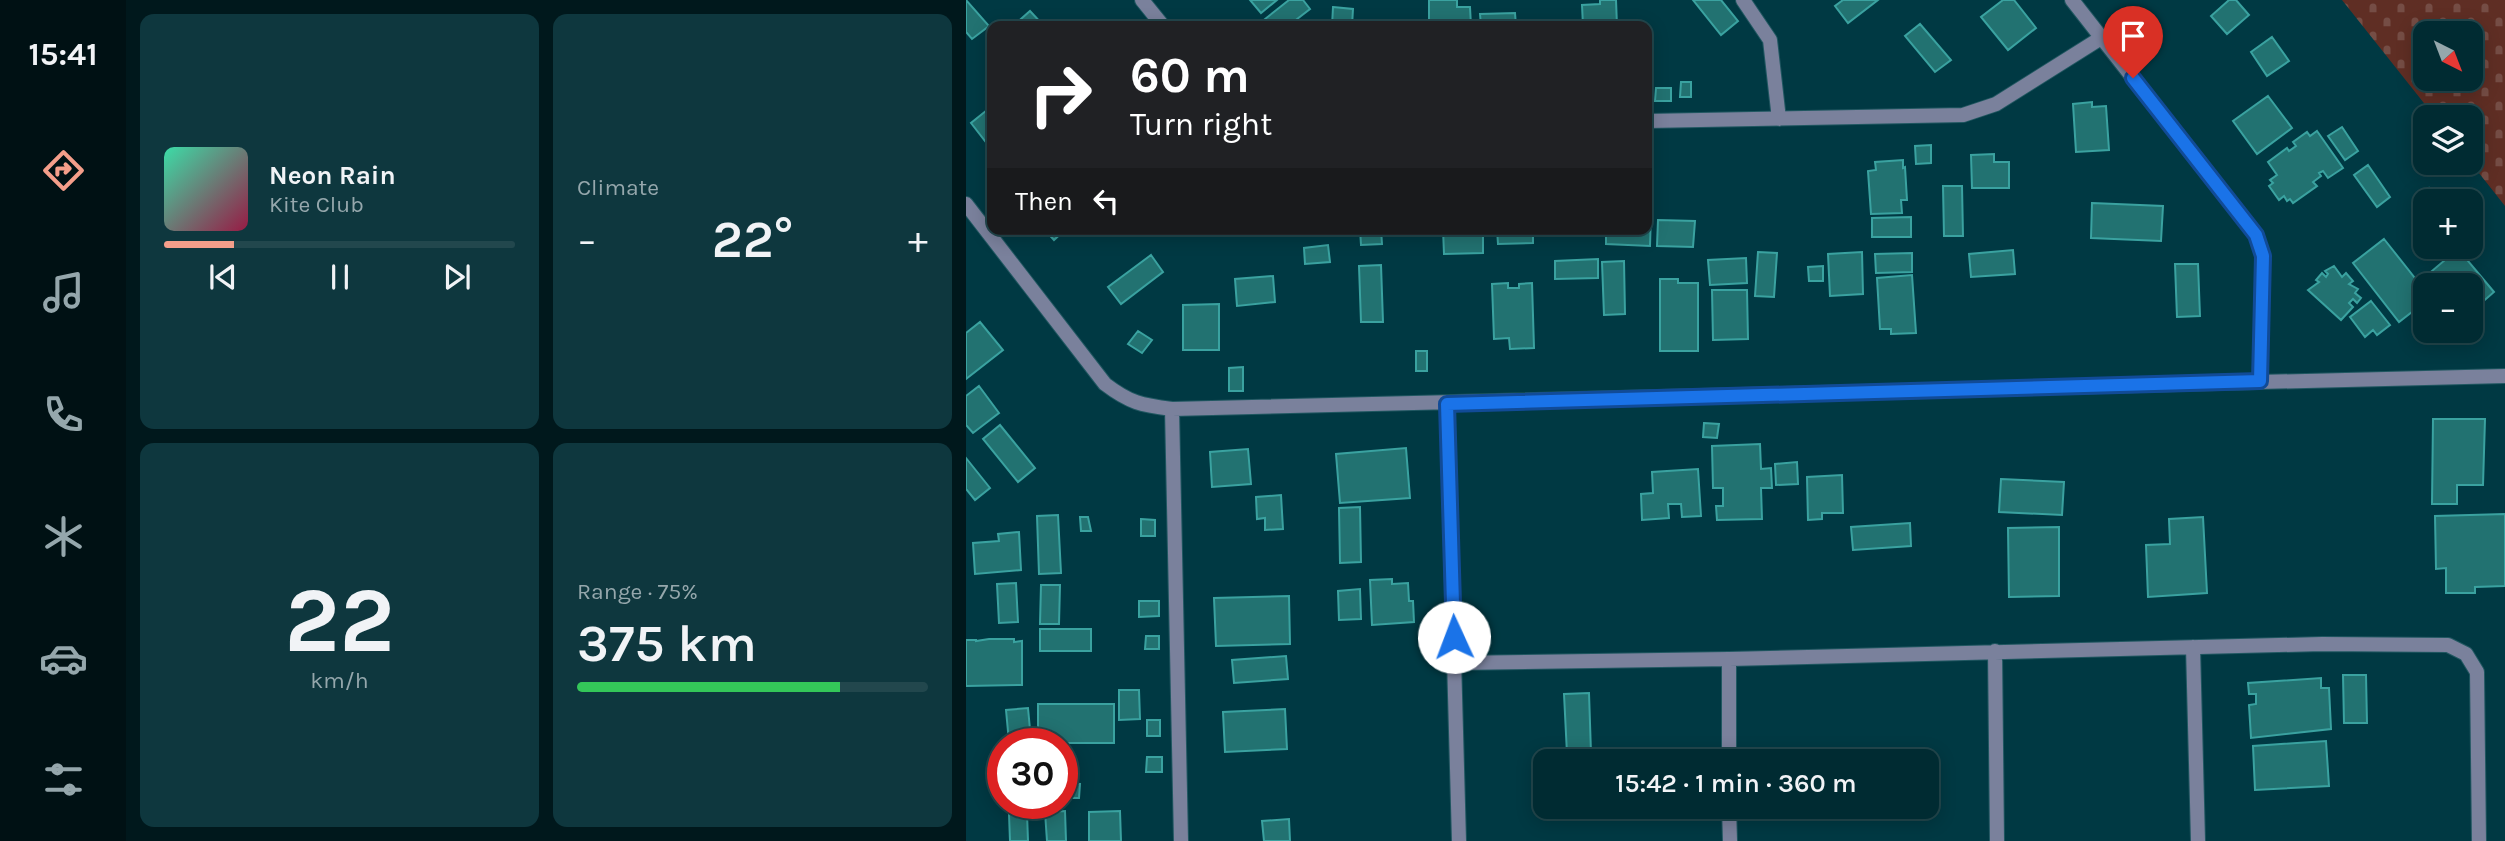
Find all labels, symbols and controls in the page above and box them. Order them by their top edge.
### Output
pin [2103,6,2163,78]
icon: arrive [2114,17,2152,55]
north arrow [2413,21,2483,91]
map controls [2413,21,2483,343]
text: 15:41 [28,36,98,73]
text: 60 m [1130,47,1250,104]
icon: right [1015,49,1106,140]
button: layers [2413,105,2483,175]
text: Turn right [1130,106,1272,143]
icon: directions [39,146,88,195]
text: Neon Rain [269,160,396,191]
text: Climate [577,174,659,201]
icon: left [1087,182,1125,220]
text: Then [1015,186,1073,217]
button: + [2413,189,2483,259]
text: Kite Club [269,191,364,218]
text: 22° [712,209,793,270]
text: − [577,218,597,263]
text: + [908,218,928,263]
icon: previous [204,258,242,296]
icon: pause [321,258,359,296]
icon: next [438,258,476,296]
icon: music [39,268,88,317]
button: − [2413,273,2483,343]
icon: phone [39,390,88,439]
icon: climate [39,512,88,561]
text: 22 [284,568,395,674]
text: Range · 75% [577,578,698,605]
position arrow [1417,600,1491,674]
text: 375 km [577,613,757,674]
icon: car [39,634,88,683]
text: km/h [310,667,369,694]
speed limit sign: 30 [987,728,1078,819]
icon: filters [39,755,88,804]
text: 15:42 · 1 min · 360 m [1615,768,1857,799]

